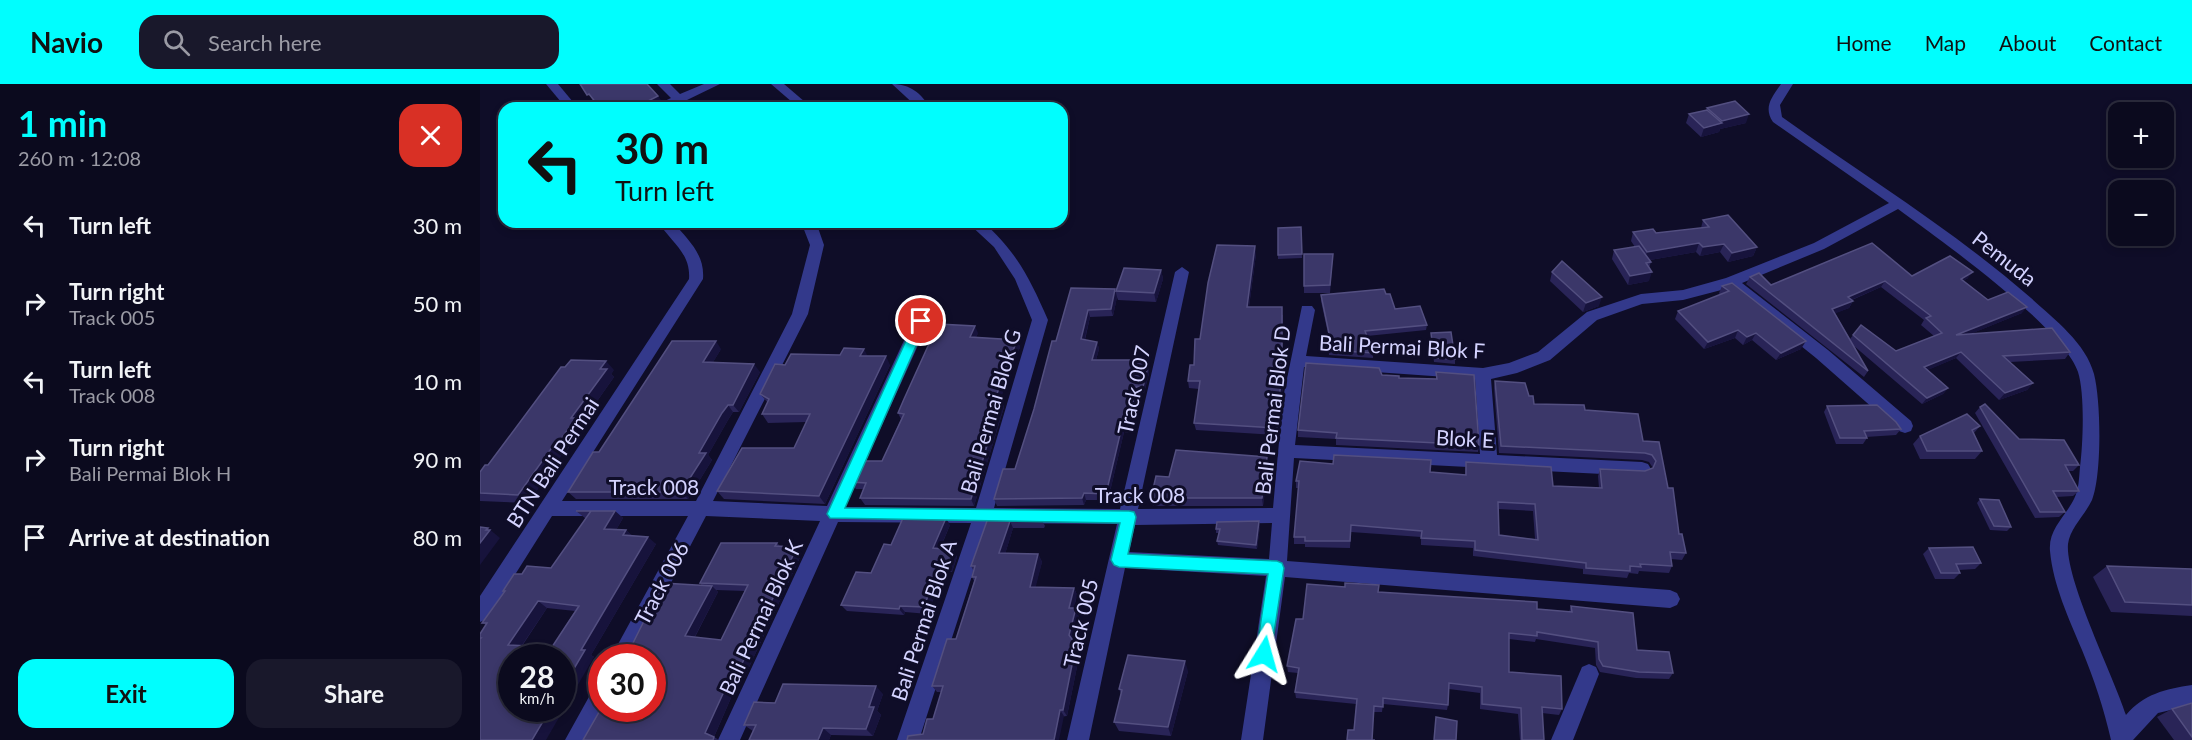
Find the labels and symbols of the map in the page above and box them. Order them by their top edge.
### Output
street label: Pemuda [1968,225,2042,291]
pin [895,295,946,346]
street label: Bali Permai Blok D [1249,324,1295,496]
street label: Bali Permai Blok G [955,326,1025,496]
street label: Bali Permai Blok F [1318,329,1486,363]
street label: Track 007 [1111,343,1155,437]
street label: BTN Bali Permai [501,392,603,532]
street label: Blok E [1435,424,1495,452]
street label: Track 008 [609,474,699,499]
street label: Track 008 [1095,482,1185,507]
street label: Bali Permai Blok K [713,535,807,699]
street label: Bali Permai Blok A [885,536,961,704]
street label: Track 006 [629,537,693,629]
street label: Track 005 [1058,576,1102,670]
position arrow [1232,622,1296,686]
speed limit sign: 30 [588,644,666,722]

